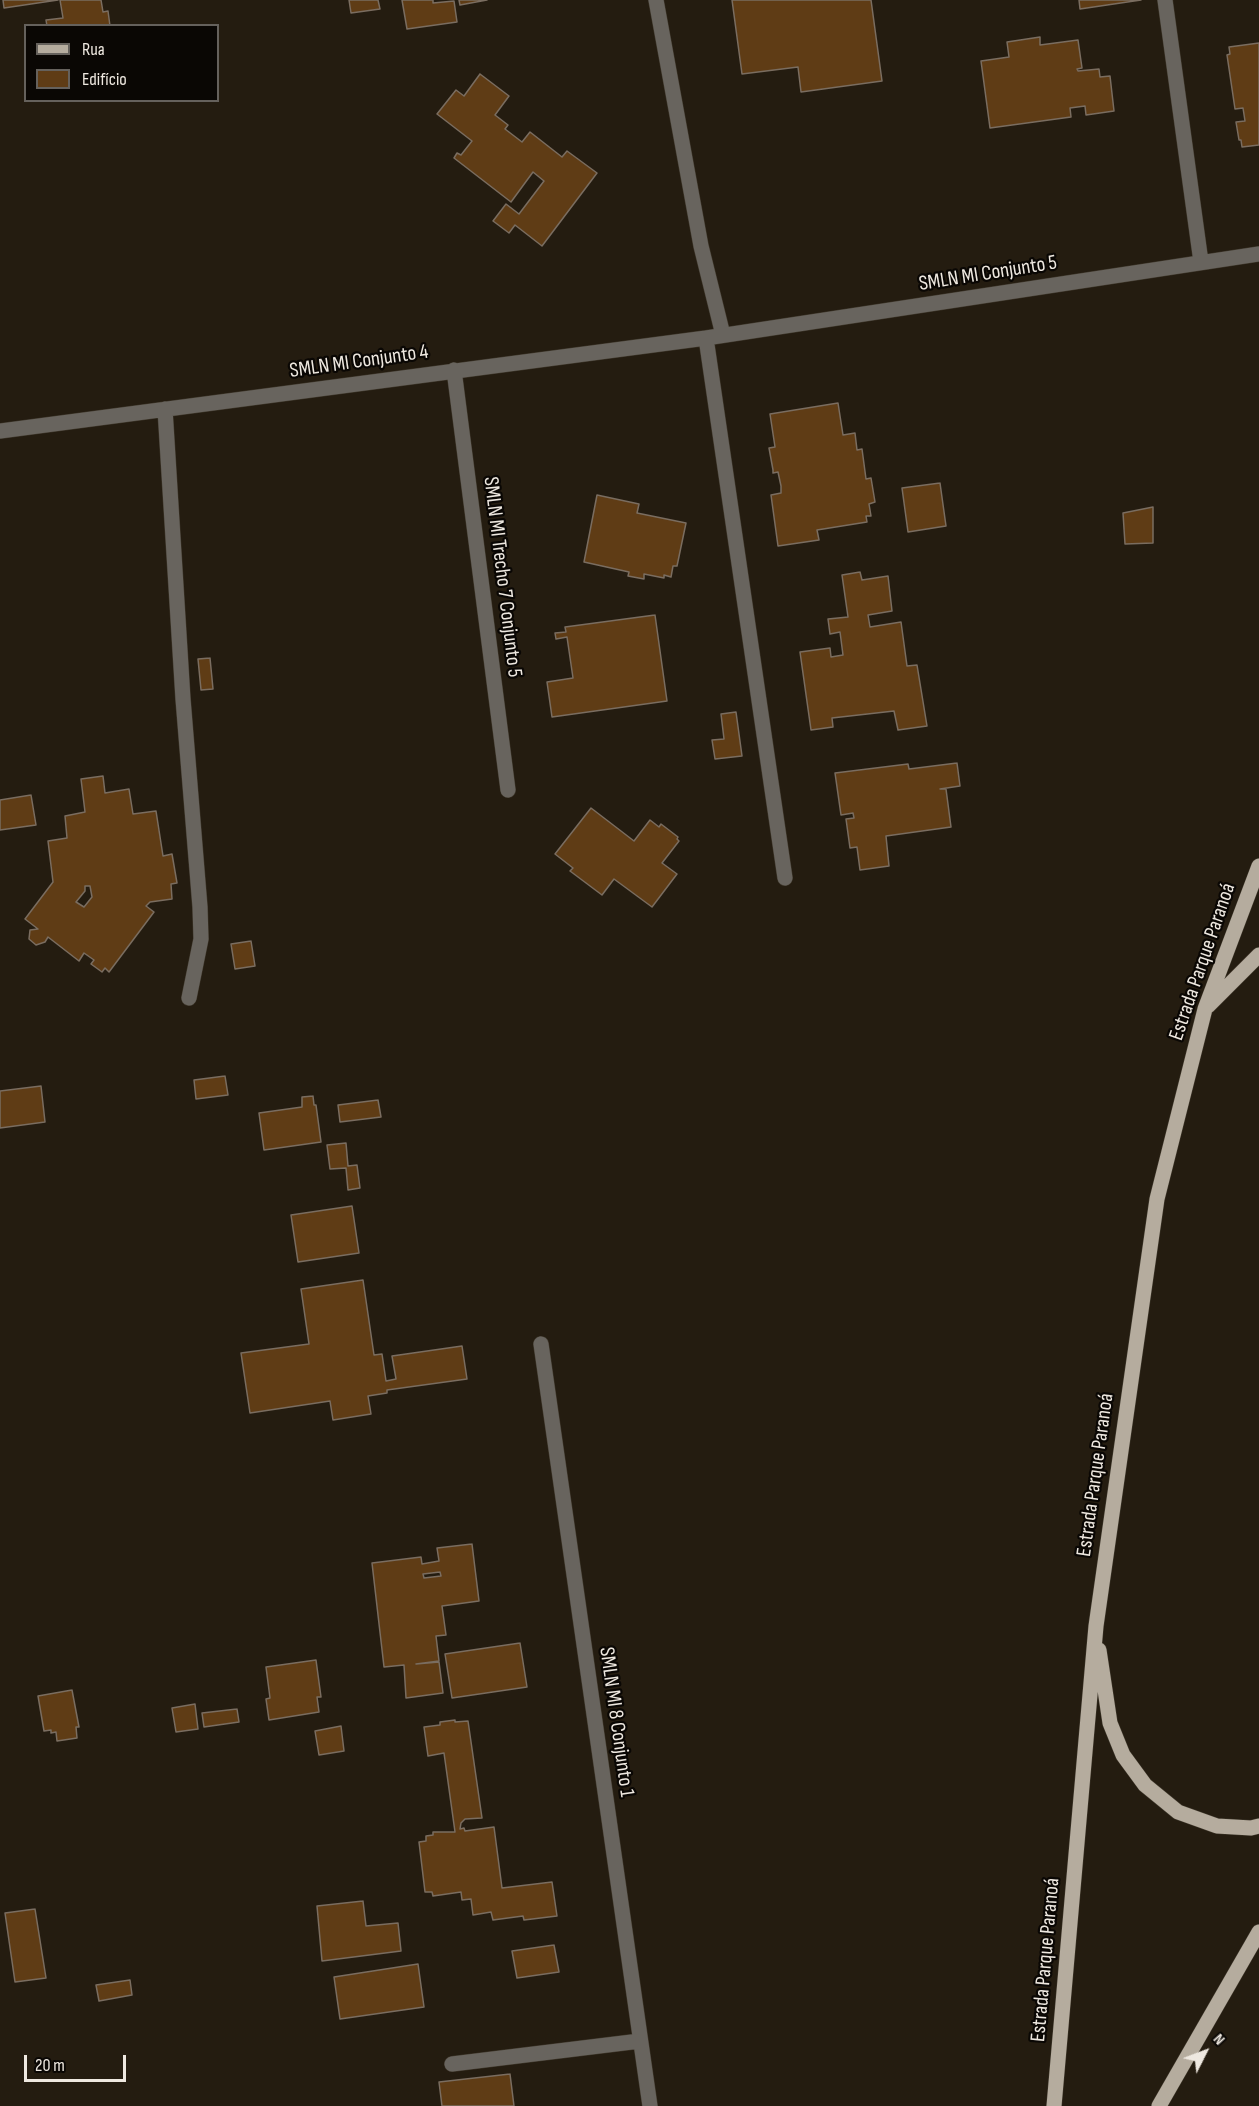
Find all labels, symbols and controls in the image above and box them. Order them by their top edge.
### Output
legend [24,24,219,102]
text: Rua [82,39,105,60]
text: Edifício [82,69,127,90]
street label: SMLN MI Conjunto 5 [917,251,1059,297]
street label: SMLN MI Conjunto 4 [288,340,430,384]
street label: SMLN MI Trecho 7 Conjunto 5 [477,475,527,679]
street label: Estrada Parque Paranoá [1164,880,1242,1044]
street label: Estrada Parque Paranoá [1072,1392,1120,1558]
street label: SMLN MI 8 Conjunto 1 [593,1646,639,1798]
street label: Estrada Parque Paranoá [1026,1877,1066,2043]
north arrow [1175,2022,1235,2082]
text: N [1209,2030,1229,2049]
scale bar [27,2043,129,2081]
text: 20 m [35,2055,65,2076]

